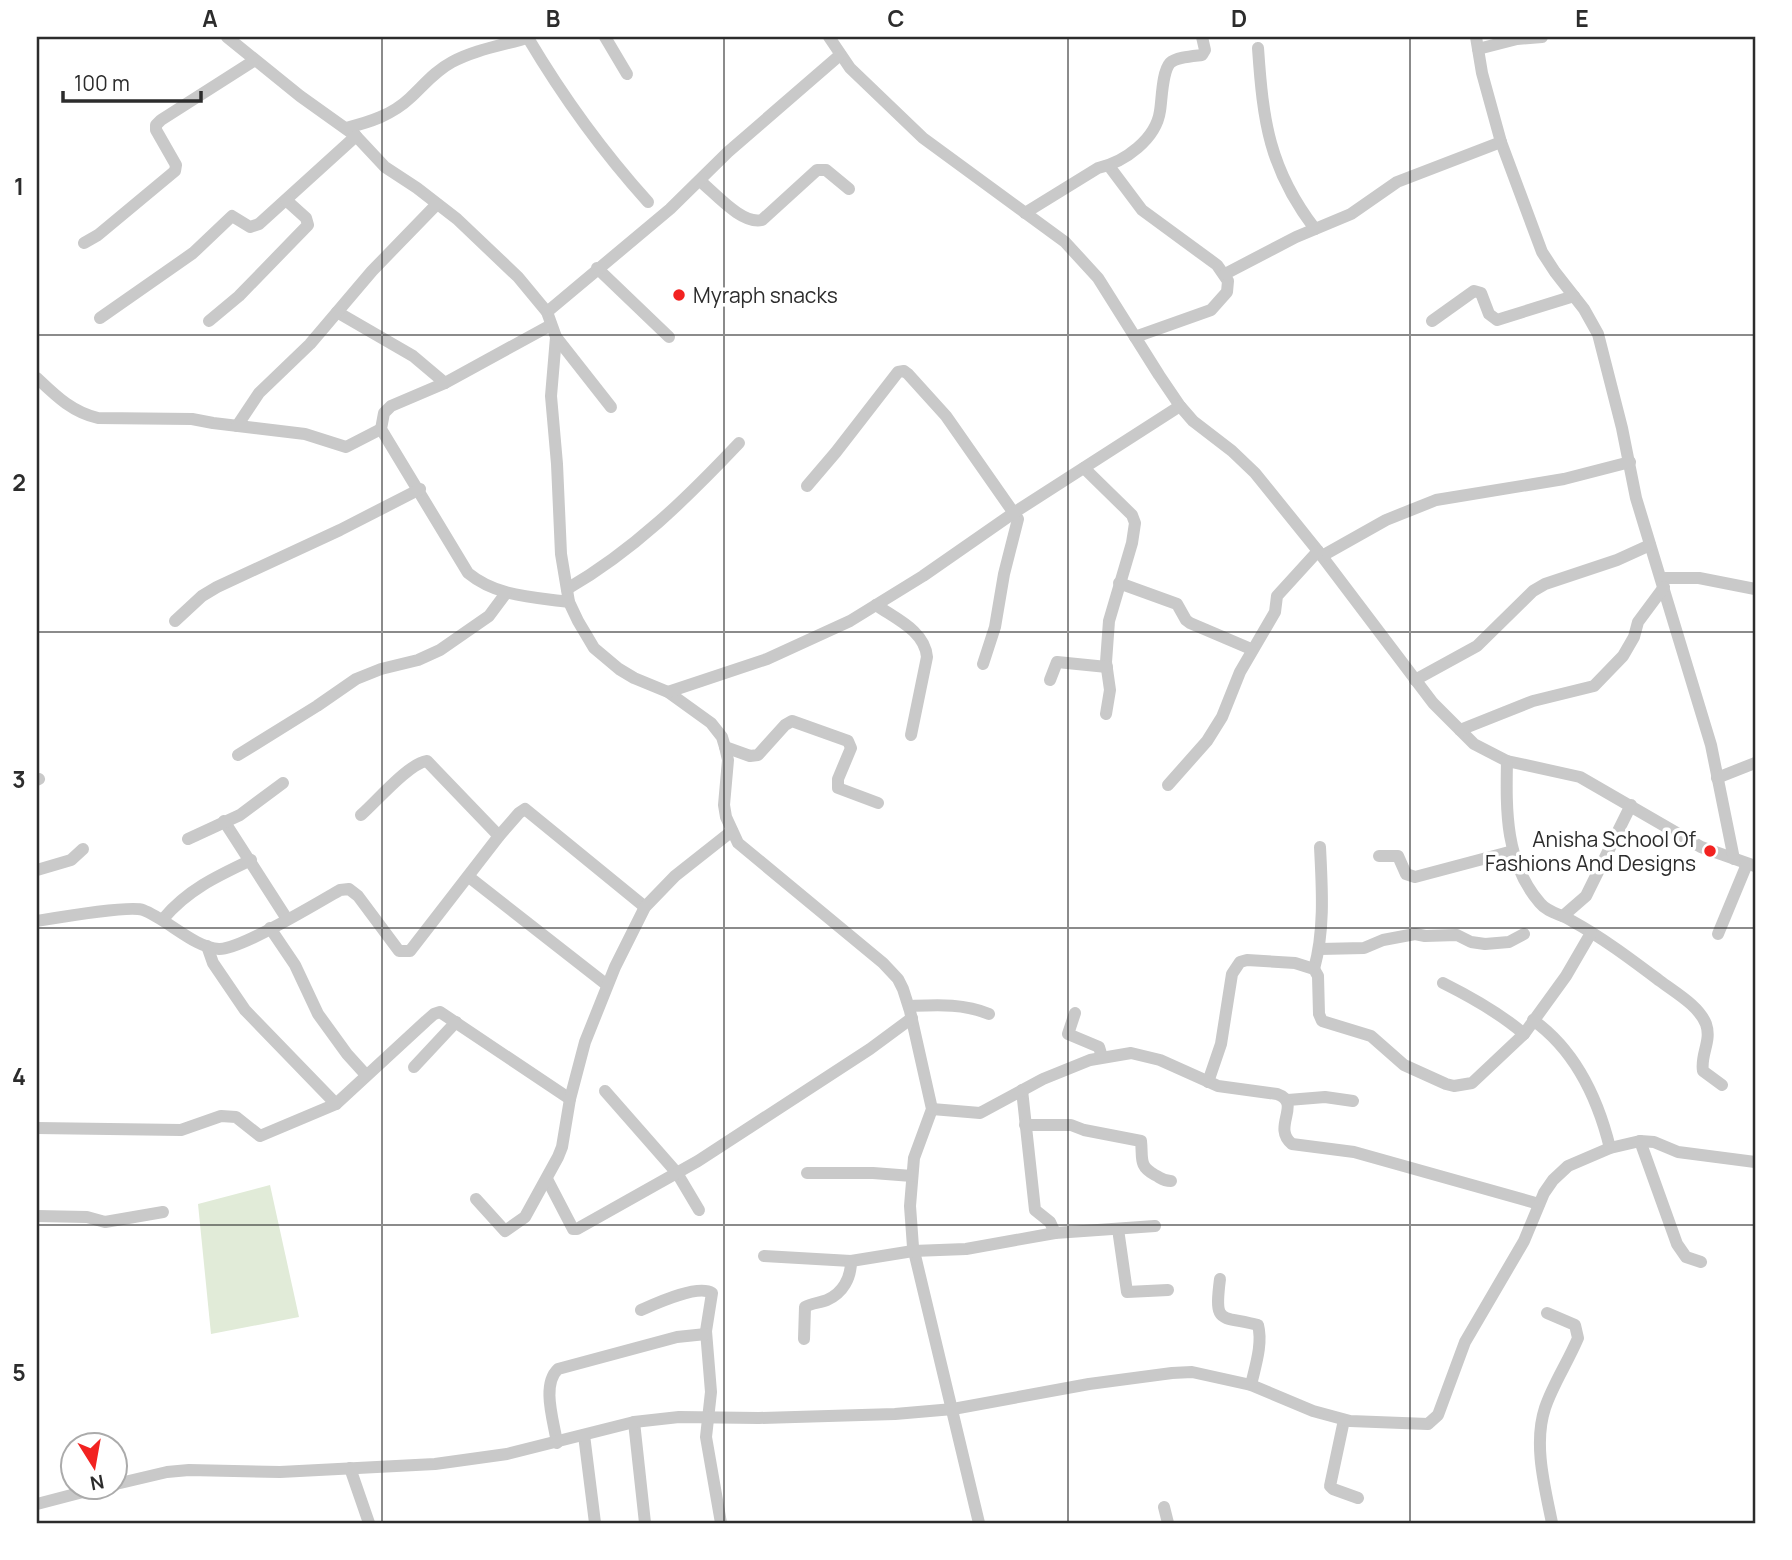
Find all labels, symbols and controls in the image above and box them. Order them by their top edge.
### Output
text: A [202,2,218,34]
text: B [546,2,560,34]
text: C [888,2,905,34]
text: D [1231,2,1247,34]
text: E [1575,2,1589,34]
scale bar [63,60,201,104]
text: 100 m [74,69,130,97]
text: 1 [14,170,24,202]
place label: Myraph snacks [693,281,838,309]
marker: Myraph snacks [671,287,687,303]
text: 2 [12,466,26,498]
text: 3 [12,763,26,795]
place label: Anisha School Of Fashions And Designs [1485,825,1697,877]
marker: Anisha School Of Fashions And Designs [1702,843,1718,859]
text: 4 [12,1060,26,1092]
text: 5 [12,1356,26,1388]
north arrow [60,1430,130,1500]
text: N [88,1469,106,1497]

